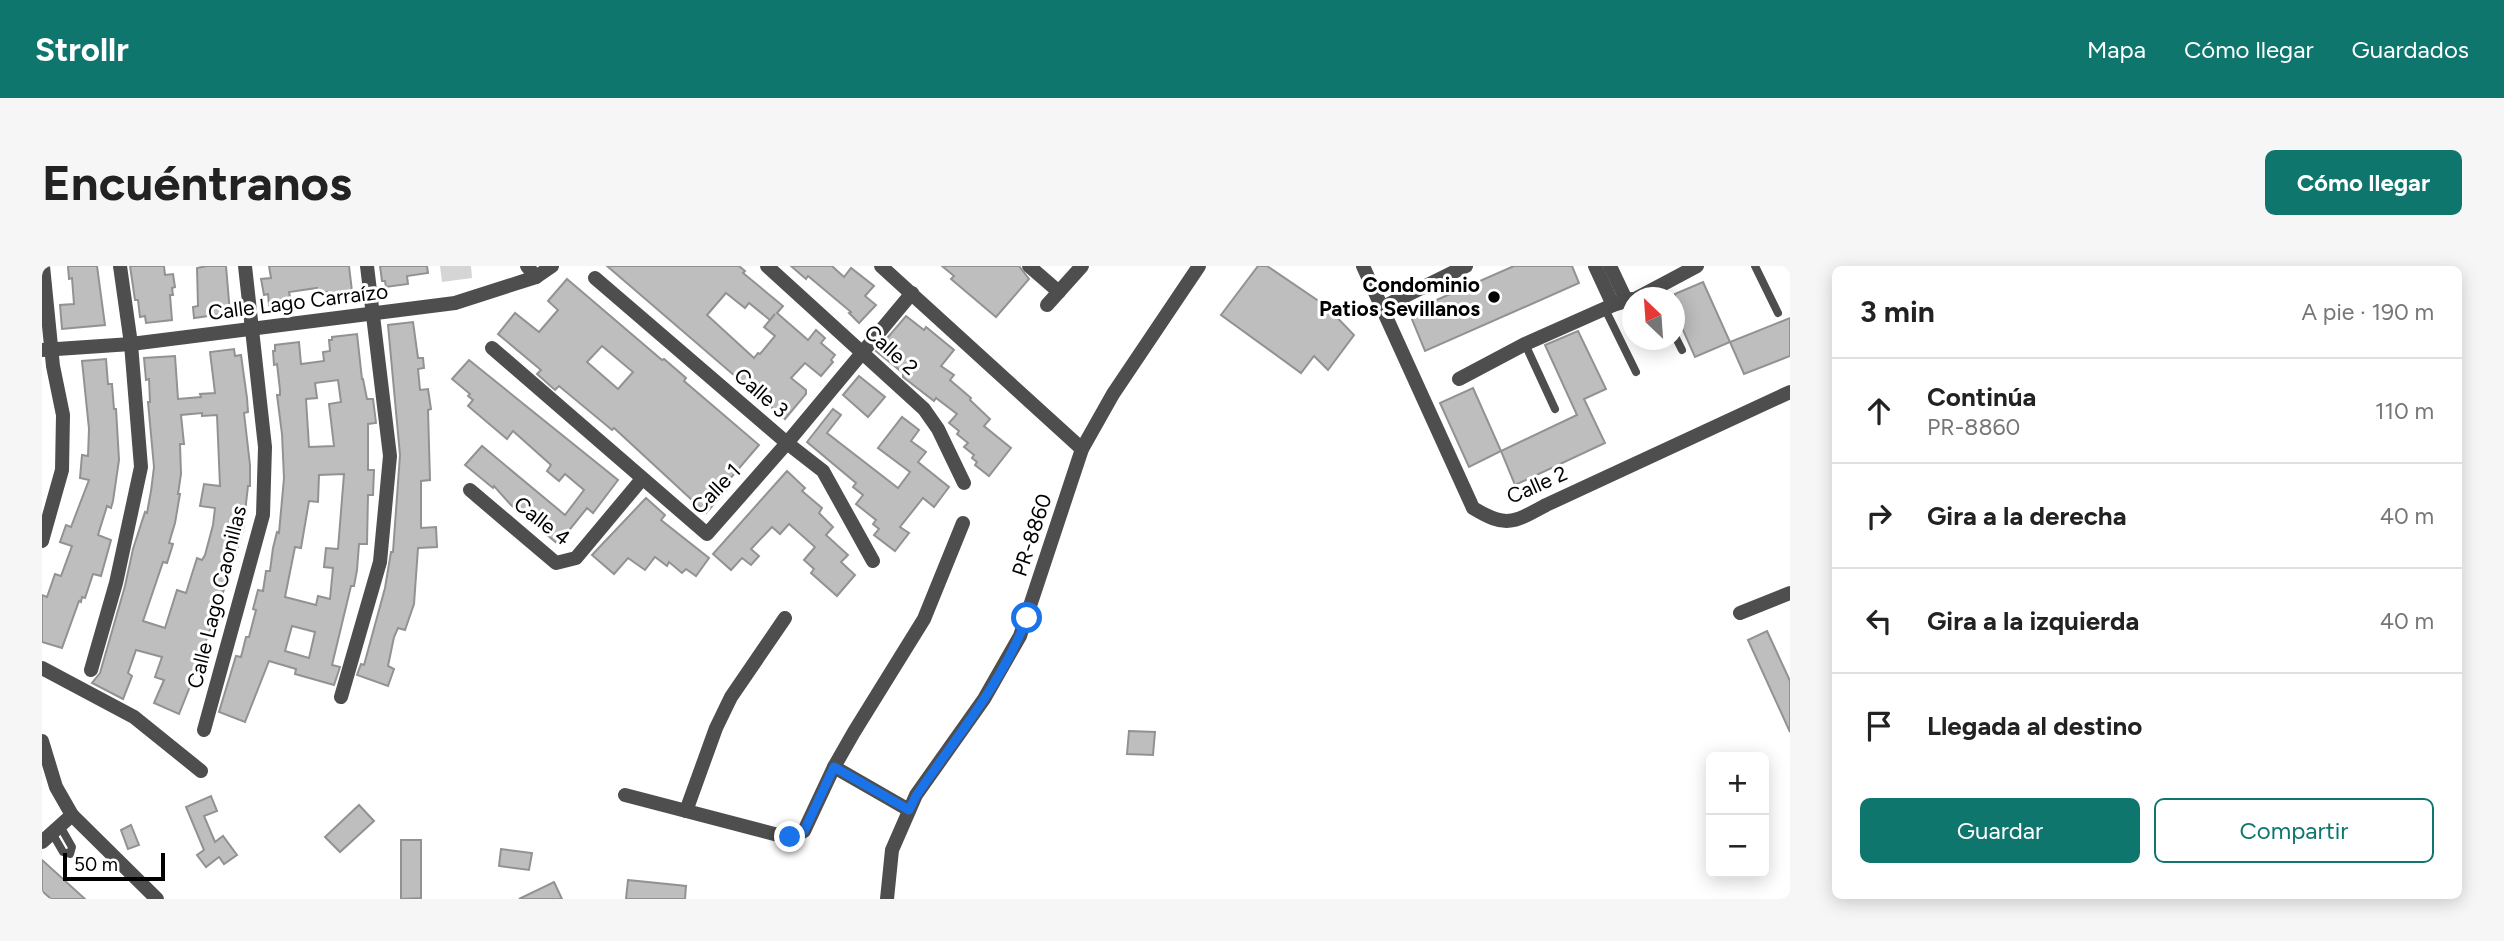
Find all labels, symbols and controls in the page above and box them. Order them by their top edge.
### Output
text: Strollr [35,30,129,69]
text: Mapa [2087,35,2146,64]
text: Cómo llegar [2184,35,2314,64]
text: Guardados [2352,35,2469,64]
button: Cómo llegar [2265,150,2462,215]
text: Encuéntranos [42,153,352,212]
place label: Condominio Patios Sevillanos [1319,272,1480,321]
street label: Calle Lago Carraízo [206,278,389,325]
north arrow [1622,287,1685,350]
marker: Condominio Patios Sevillanos [1486,289,1502,305]
text: 3 min [1860,293,1935,330]
text: A pie · 190 m [2302,298,2434,326]
street label: Calle 2 [859,319,923,380]
street label: Calle 3 [729,362,793,423]
text: Continúa [1927,381,2036,413]
icon: ahead [1860,392,1898,430]
text: 110 m [2375,397,2434,425]
text: PR-8860 [1927,413,2020,441]
street label: Calle 1 [686,458,746,519]
street label: Calle 2 [1503,460,1571,509]
street label: PR-8860 [1006,490,1057,579]
street label: Calle 4 [509,491,576,550]
icon: right [1860,497,1898,535]
text: Gira a la derecha [1927,500,2127,532]
text: 40 m [2380,502,2434,530]
street label: Calle Lago Caonillas [182,503,251,691]
route start [1011,602,1042,633]
icon: left [1860,602,1898,640]
text: Gira a la izquierda [1927,605,2139,637]
text: 40 m [2380,607,2434,635]
icon: arrive [1860,707,1898,745]
text: Llegada al destino [1927,710,2142,742]
map controls [1706,752,1769,878]
button: + [1706,752,1769,815]
button: Guardar [1860,798,2140,863]
button: Compartir [2154,798,2434,863]
button: − [1706,815,1769,878]
route end [774,821,805,852]
scale bar [63,850,164,882]
text: 50 m [74,853,118,876]

